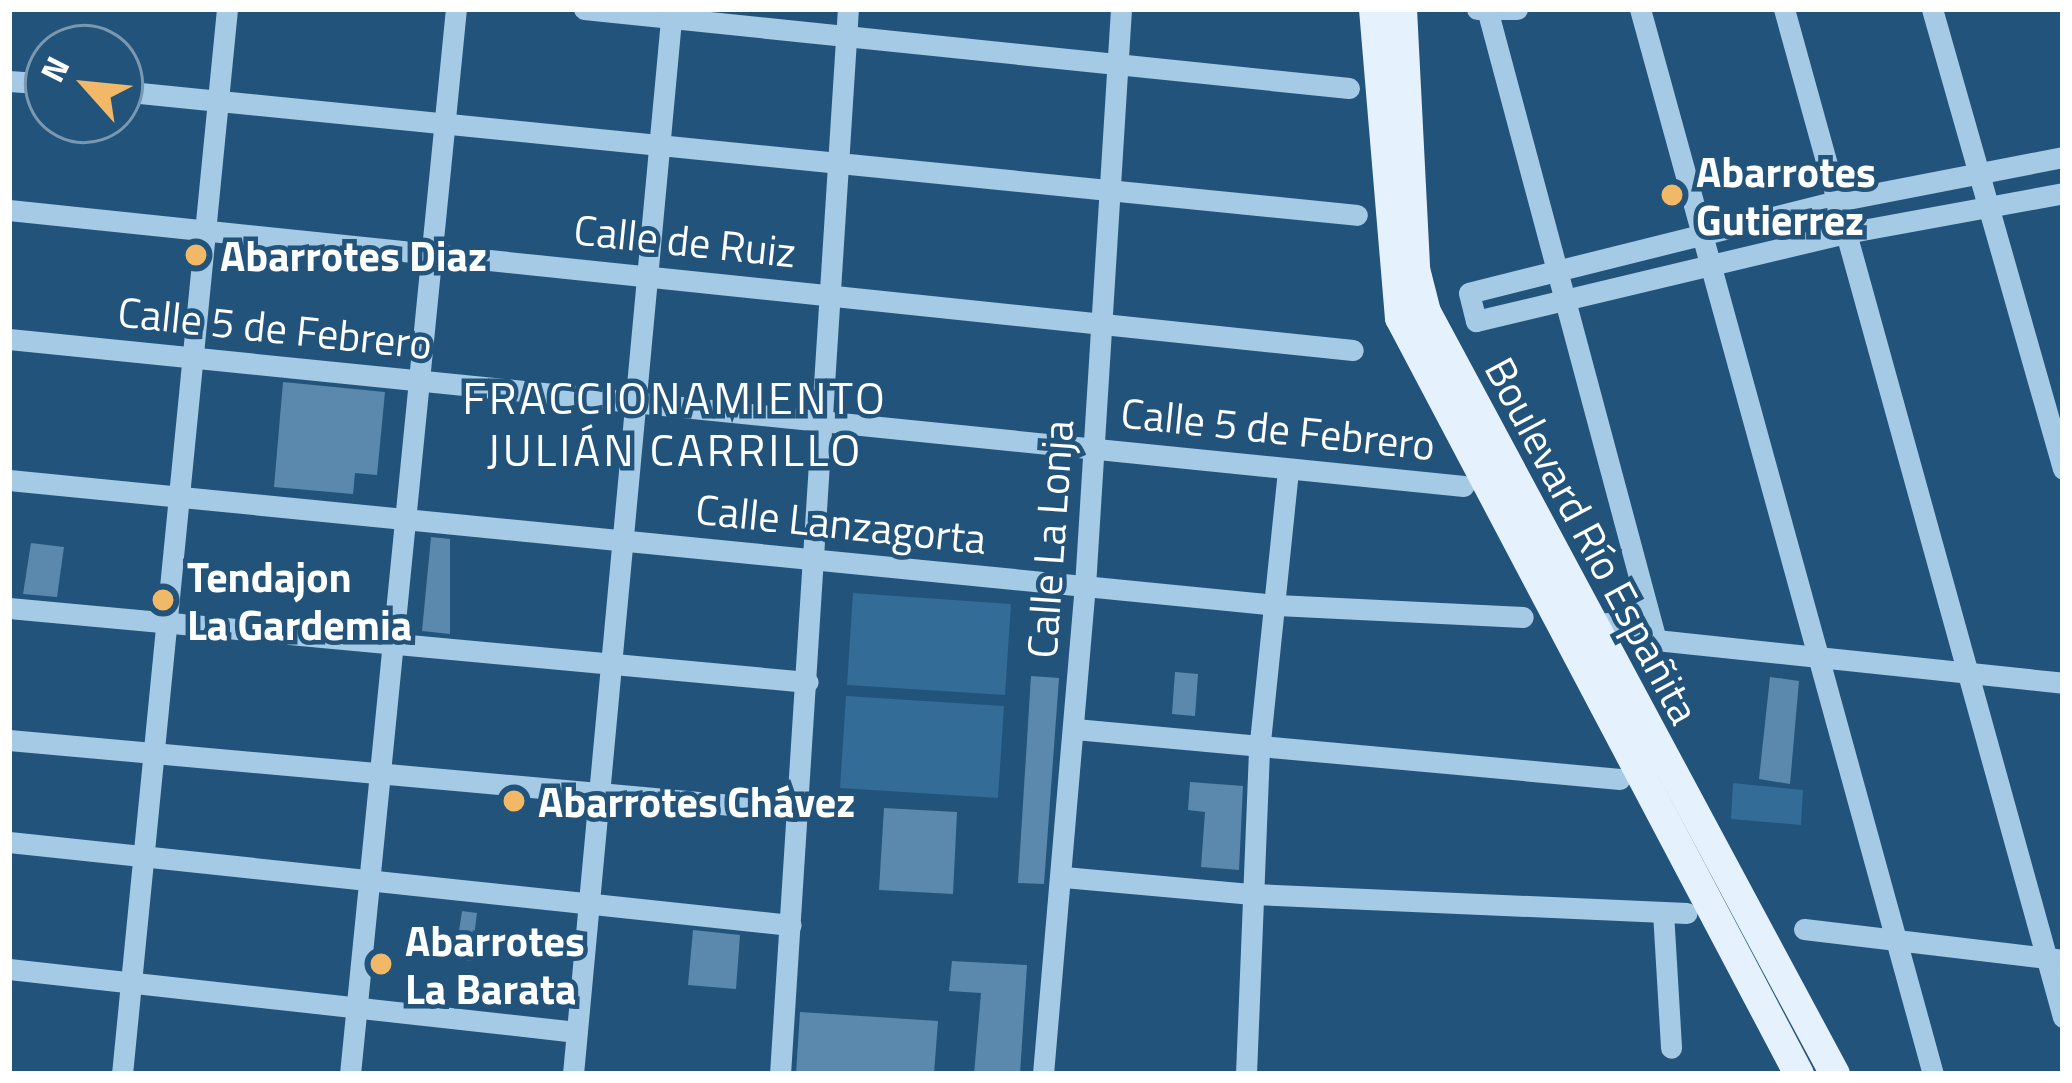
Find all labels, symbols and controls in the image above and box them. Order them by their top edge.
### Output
north arrow [24,24,144,144]
text: N [27,47,82,91]
place label: Abarrotes Gutierrez [1696,146,1876,244]
marker: Abarrotes Gutierrez [1659,182,1685,208]
street label: Calle de Ruiz [572,203,798,277]
place label: Abarrotes Diaz [220,230,487,280]
marker: Abarrotes Diaz [183,242,209,268]
street label: Calle 5 de Febrero [116,285,434,369]
street label: Boulevard Río Españita [1475,348,1711,732]
district label: FRACCIONAMIENTO JULIÁN CARRILLO [462,371,888,477]
street label: Calle 5 de Febrero [1119,386,1437,470]
street label: Calle La Lonja [1016,418,1082,660]
street label: Calle Lanzagorta [693,483,989,563]
place label: Tendajon La Gardemia [187,551,412,650]
marker: Tendajon La Gardemia [150,587,176,613]
place label: Abarrotes Chávez [538,776,855,826]
marker: Abarrotes Chávez [501,788,527,814]
place label: Abarrotes La Barata [405,915,585,1014]
marker: Abarrotes La Barata [368,951,394,977]

